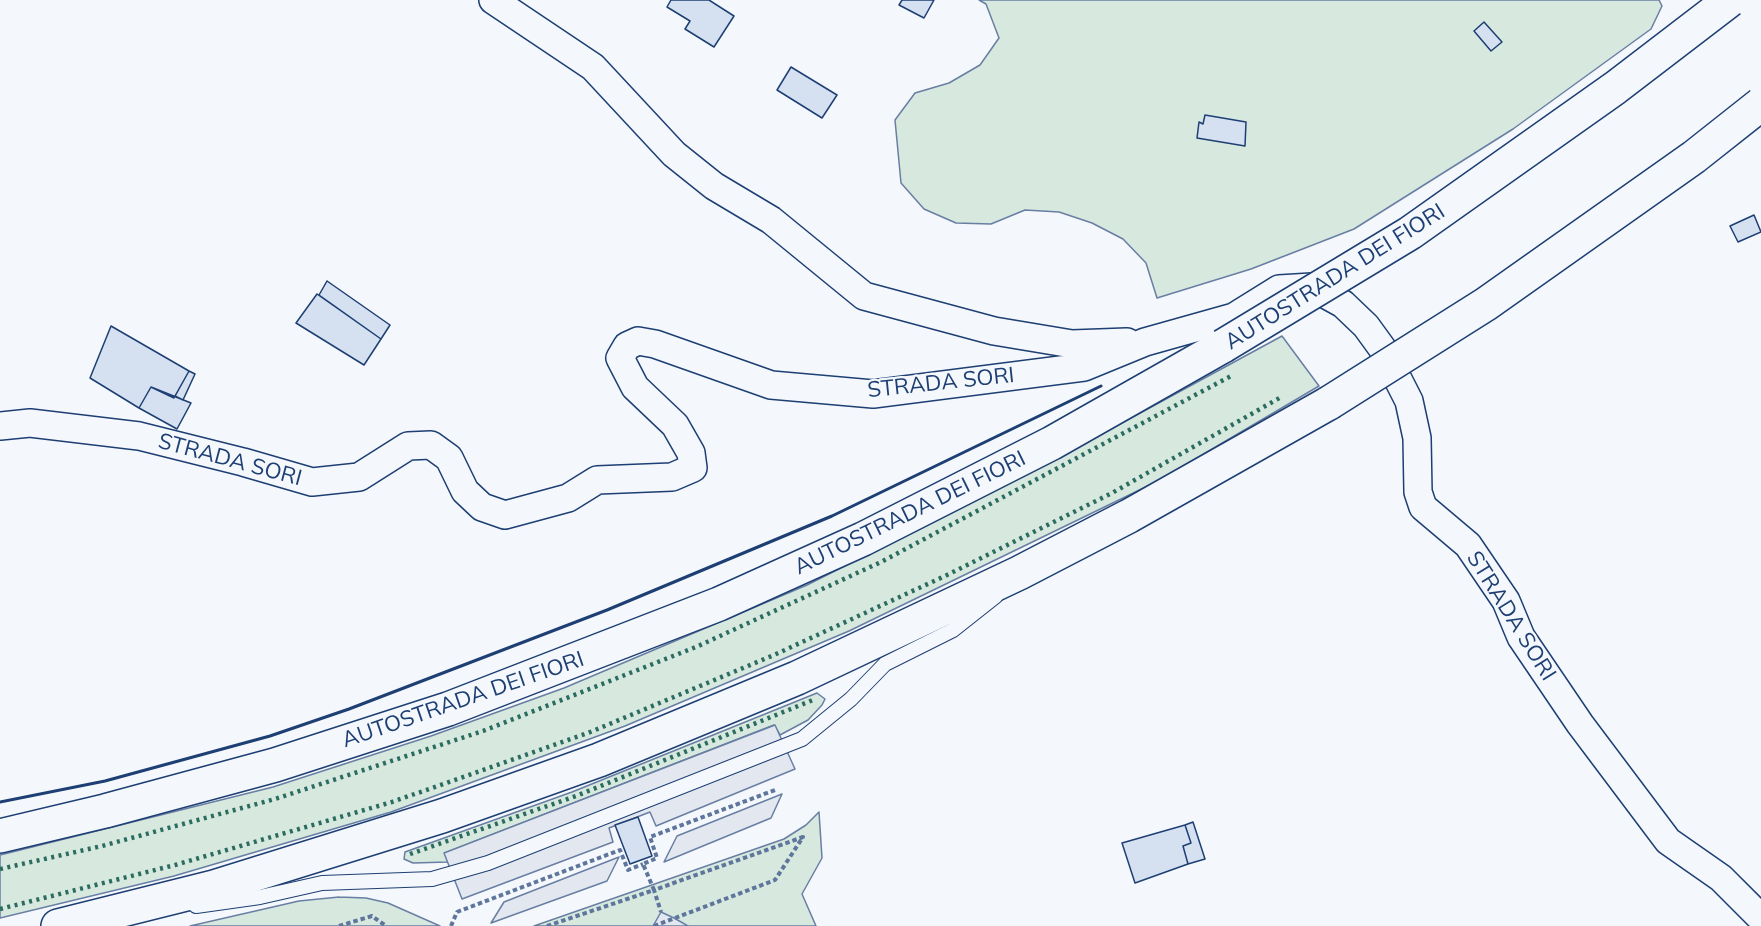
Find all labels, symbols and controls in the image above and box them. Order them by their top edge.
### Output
street label: AUTOSTRADA DEI FIORI [1220,198,1450,356]
street label: STRADA SORI [866,362,1016,404]
street label: STRADA SORI [155,428,305,492]
street label: AUTOSTRADA DEI FIORI [790,445,1030,581]
street label: STRADA SORI [1461,546,1561,686]
street label: AUTOSTRADA DEI FIORI [339,646,587,754]

